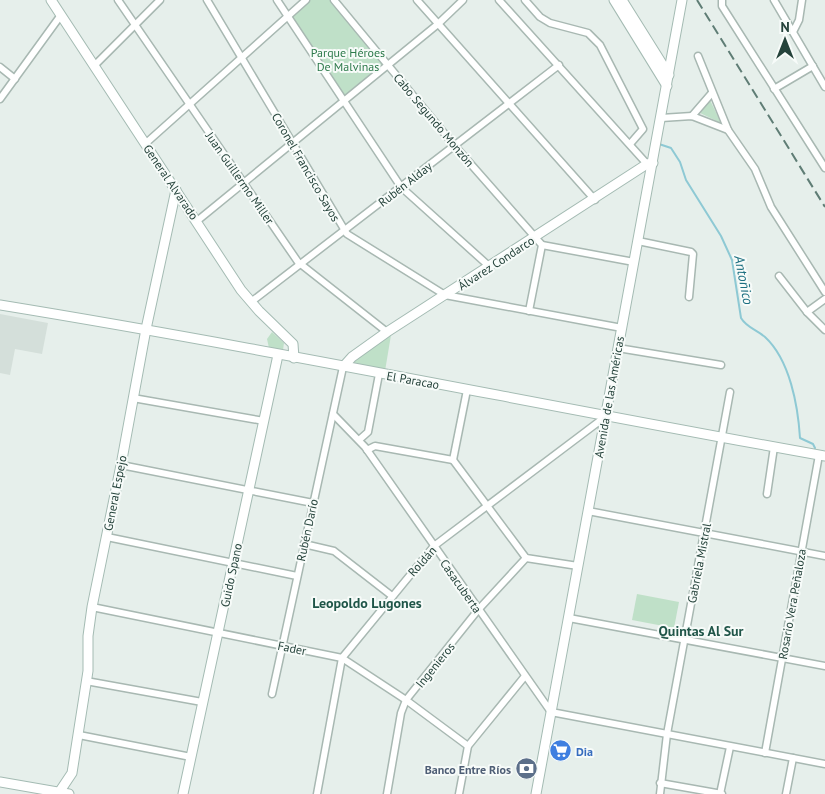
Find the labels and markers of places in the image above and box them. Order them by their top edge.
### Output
supermarket icon: Dia [548,739,572,763]
place label: Dia [576,744,593,759]
bank icon: Banco Entre Ríos [515,757,539,781]
place label: Banco Entre Ríos [425,762,511,777]

